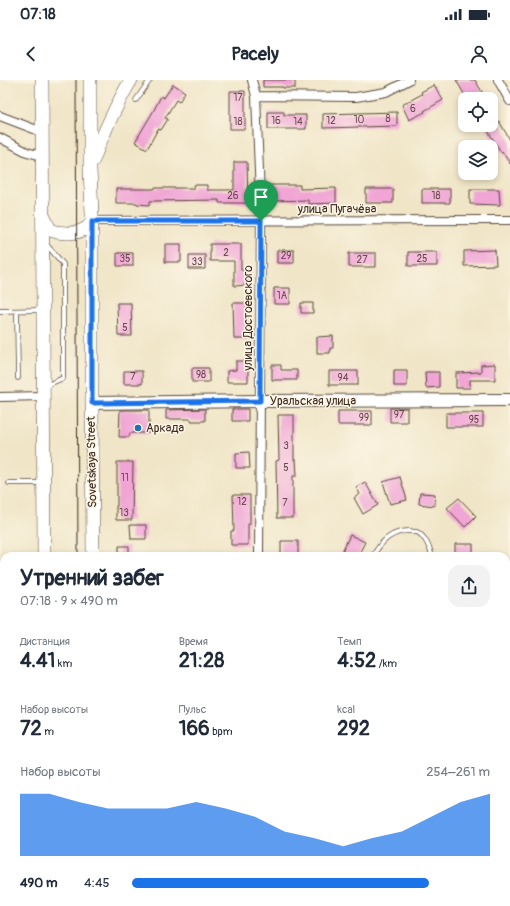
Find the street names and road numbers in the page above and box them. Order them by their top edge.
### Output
street label: улица Пугачёва [297,202,377,217]
street label: улица Достоевского [241,265,256,372]
street label: Уральская улица [270,394,357,409]
street label: Sovetskaya Street [84,416,100,508]

